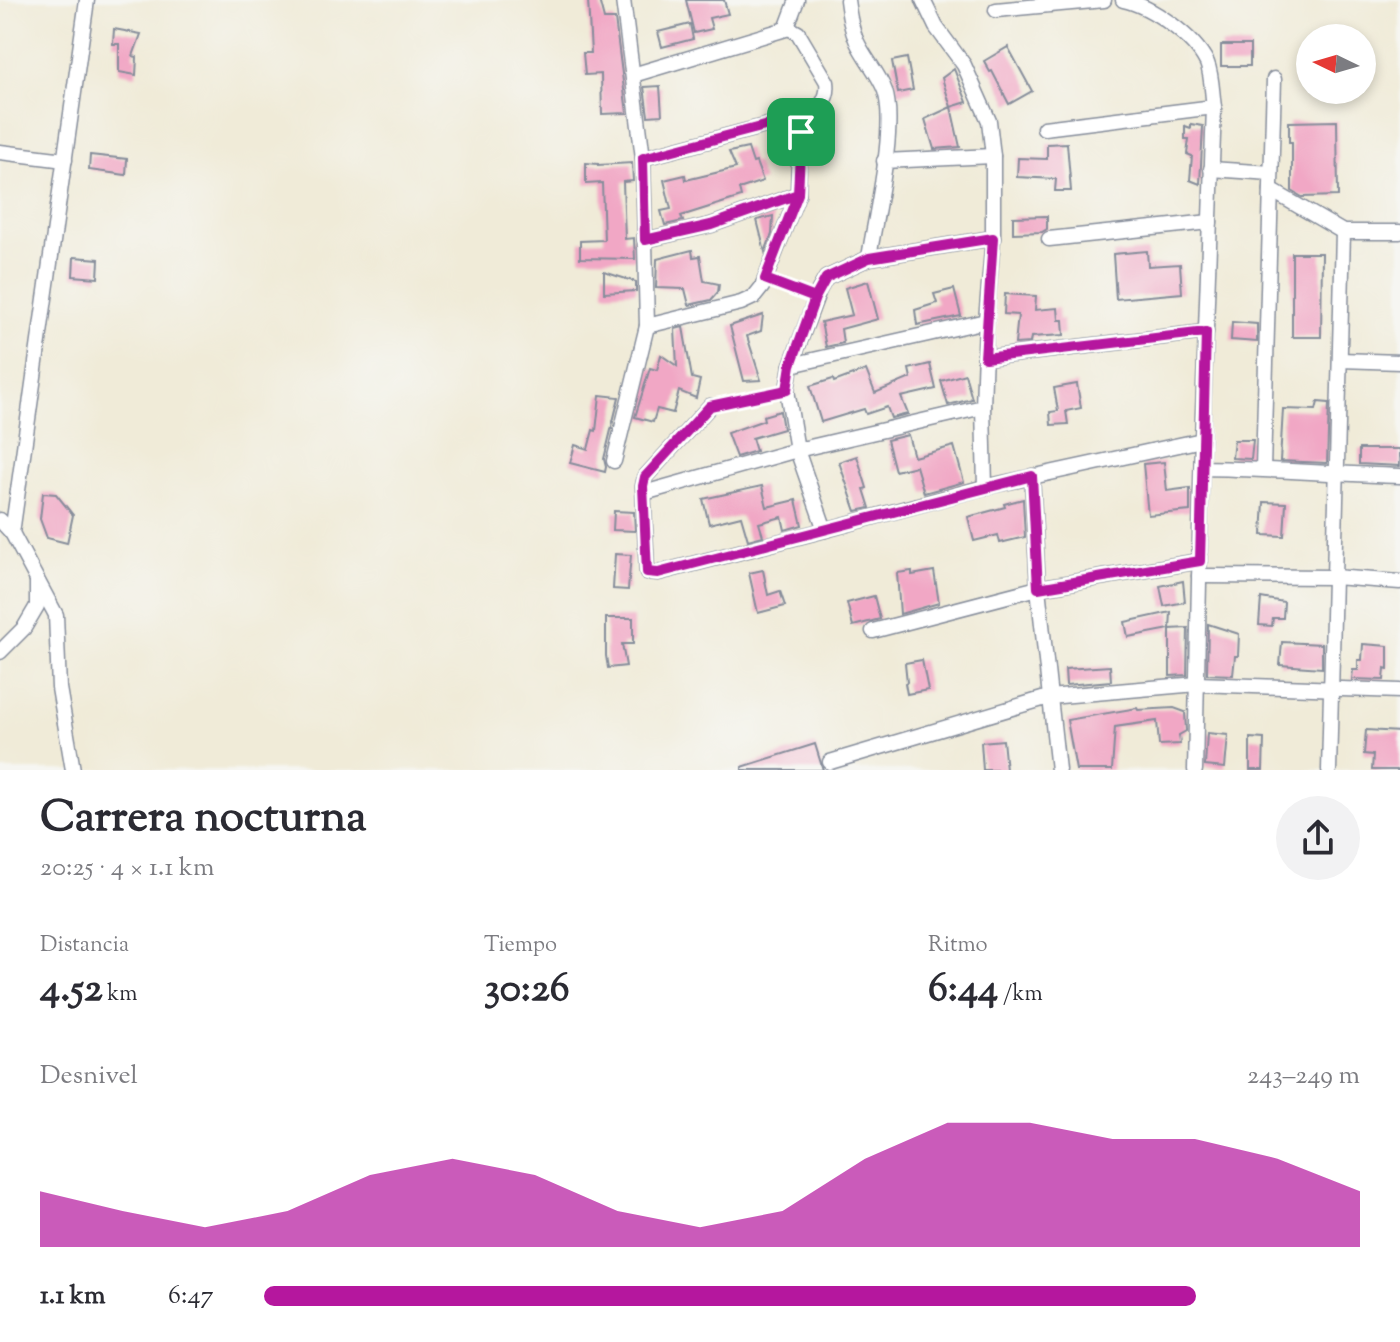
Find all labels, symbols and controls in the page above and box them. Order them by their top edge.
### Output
north arrow [1296,24,1376,104]
map controls [1296,24,1376,104]
pin [767,98,835,166]
icon: arrive [779,110,823,154]
text: Carrera nocturna [40,788,367,851]
button: share [1276,796,1360,880]
text: 20:25 · 4 × 1.1 km [40,850,214,887]
text: Distancia [40,930,129,962]
text: Tiempo [484,930,557,962]
text: Ritmo [928,930,987,962]
text: 4.52 [40,962,103,1019]
text: 30:26 [484,962,570,1019]
text: 6:44 [928,962,998,1019]
text: km [103,979,138,1011]
text: /km [998,979,1043,1011]
text: Desnivel [40,1058,138,1095]
text: 243–249 m [1247,1058,1360,1095]
text: 1.1 km [40,1278,105,1315]
text: 6:47 [168,1278,214,1315]

